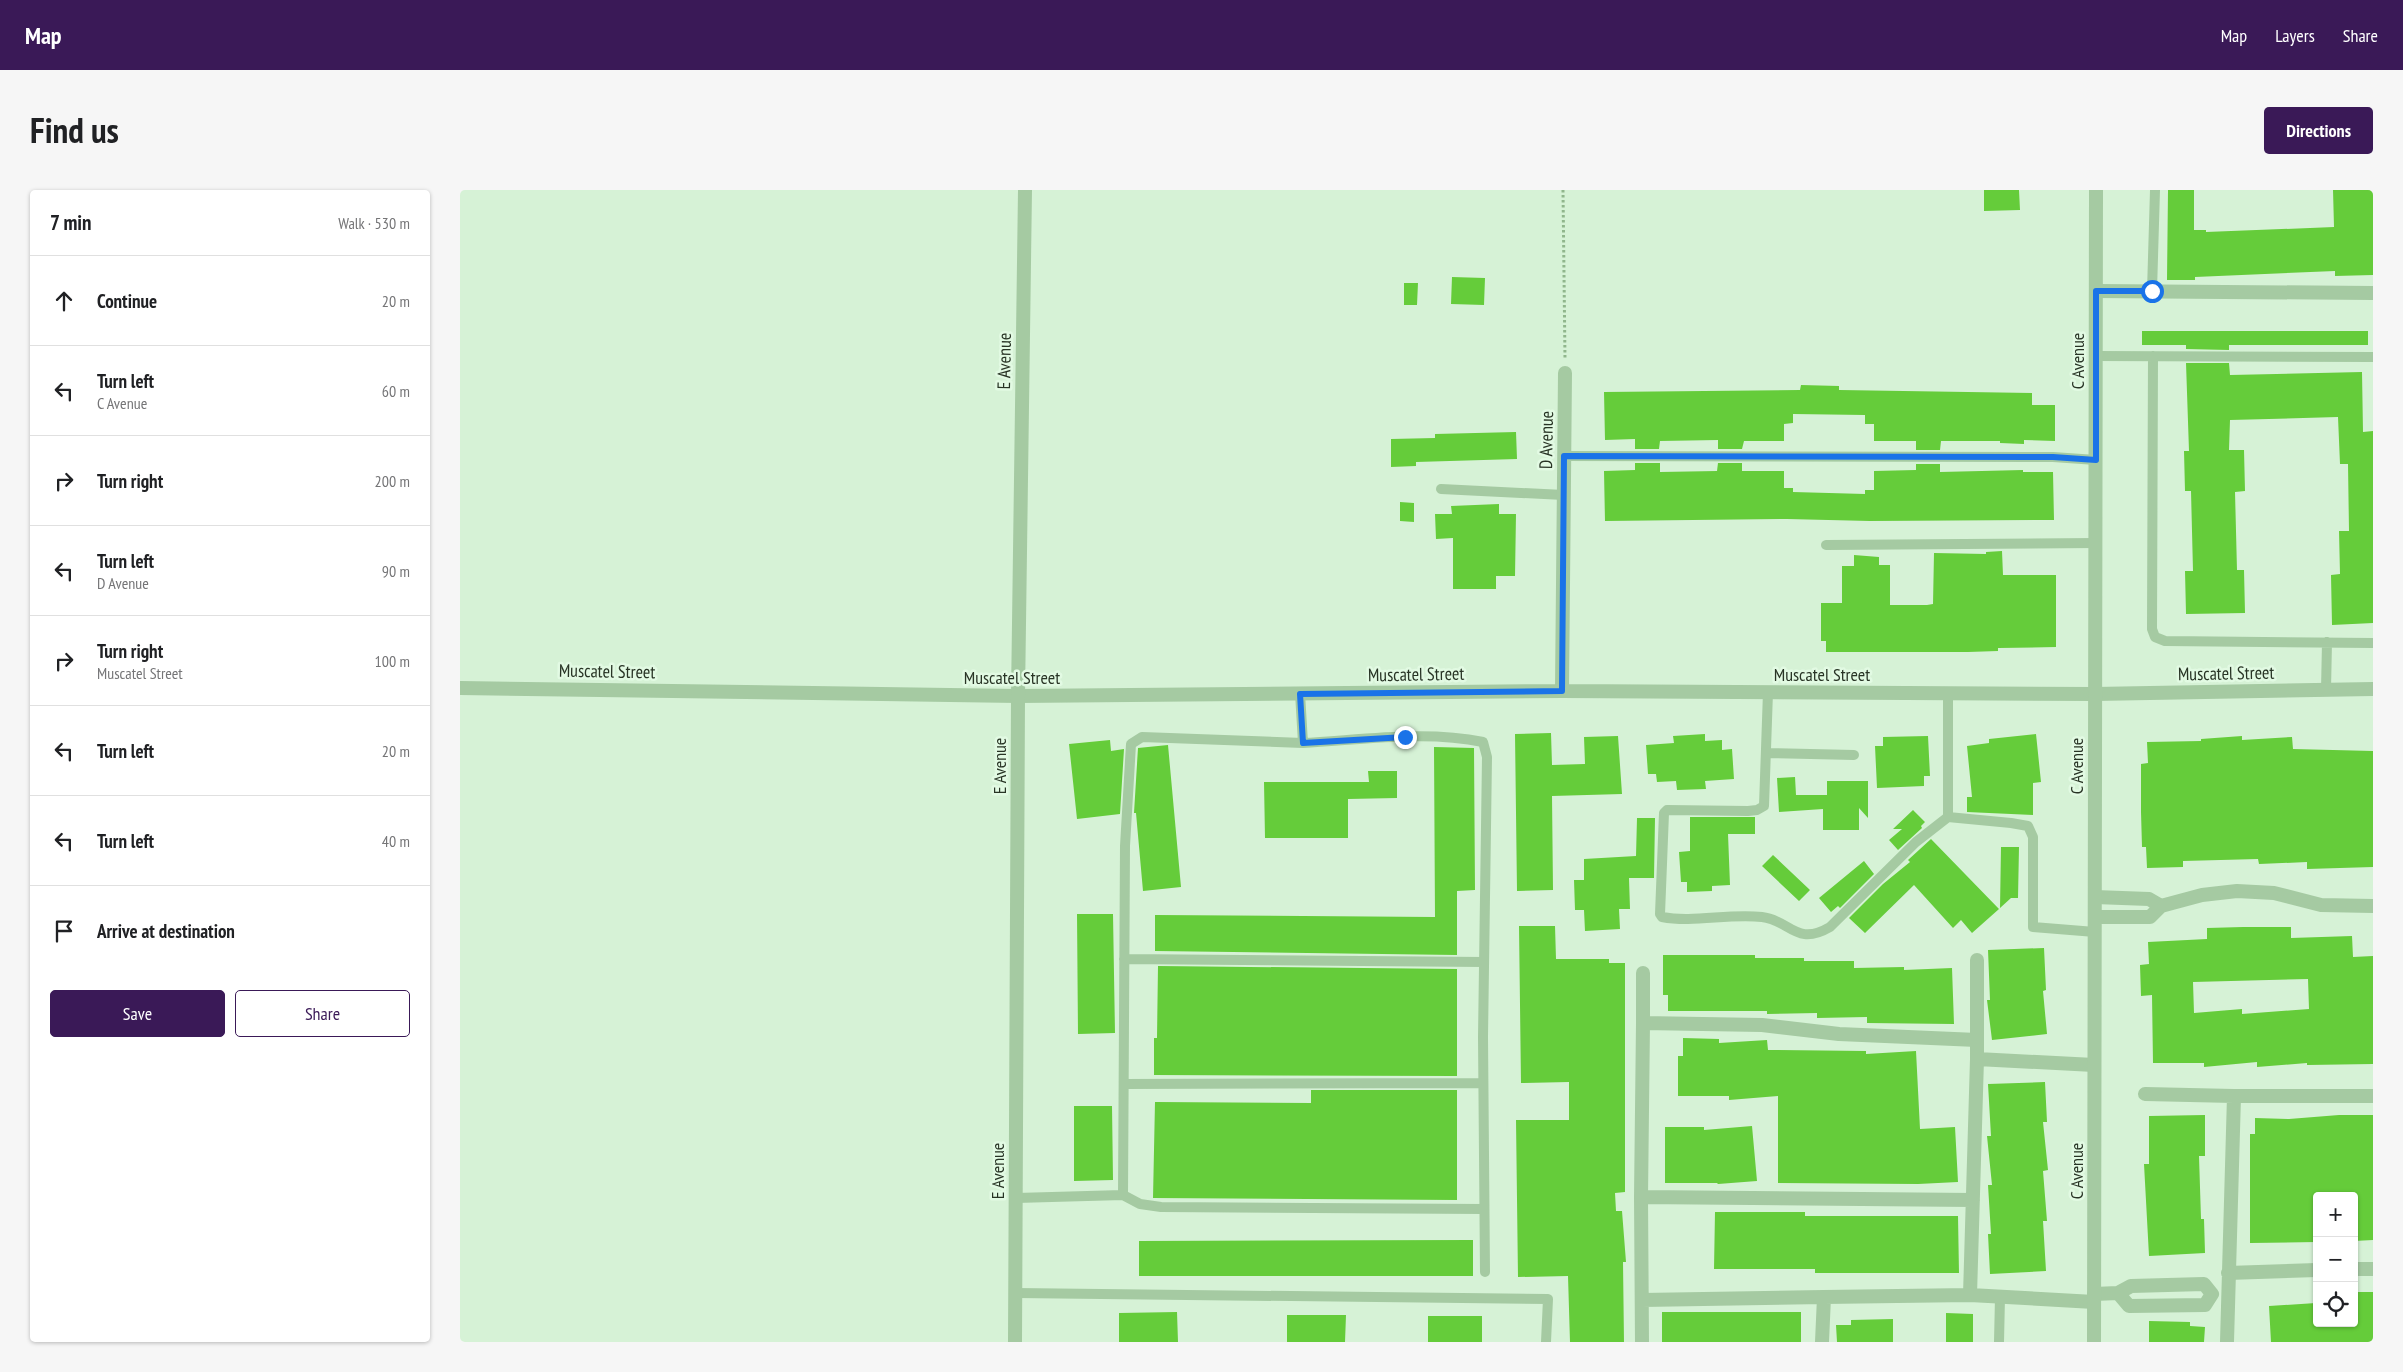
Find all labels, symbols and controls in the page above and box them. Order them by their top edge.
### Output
text: Map [25,20,62,51]
text: Map [2221,24,2247,47]
text: Layers [2275,24,2315,47]
text: Share [2343,24,2378,47]
text: Find us [30,107,119,153]
button: Directions [2264,107,2373,154]
text: 7 min [50,209,92,236]
text: Walk · 530 m [338,213,410,233]
route start [2141,280,2164,303]
icon: ahead [50,287,78,315]
text: Continue [97,289,157,313]
text: 20 m [382,291,410,311]
street label: E Avenue [992,333,1016,389]
street label: C Avenue [2066,333,2089,389]
text: Turn left [97,369,154,393]
icon: left [50,377,78,405]
text: 60 m [382,381,410,401]
text: C Avenue [97,393,147,413]
street label: D Avenue [1534,411,1558,469]
icon: right [50,467,78,495]
text: Turn right [97,469,163,493]
text: 200 m [375,471,410,491]
text: Turn left [97,549,154,573]
icon: left [50,557,78,585]
text: 90 m [382,561,410,581]
text: D Avenue [97,573,149,593]
text: Turn right [97,639,163,663]
icon: right [50,647,78,675]
text: 100 m [375,651,410,671]
street label: Muscatel Street [559,659,655,683]
street label: Muscatel Street [2178,661,2274,685]
street label: Muscatel Street [1368,662,1464,686]
text: Muscatel Street [97,663,183,683]
street label: Muscatel Street [1774,663,1870,686]
street label: Muscatel Street [964,666,1060,689]
route end [1394,726,1417,749]
icon: left [50,737,78,765]
street label: E Avenue [988,738,1011,794]
street label: C Avenue [2065,738,2088,794]
text: Turn left [97,739,154,763]
text: 20 m [382,741,410,761]
icon: left [50,827,78,855]
text: Turn left [97,829,154,853]
text: 40 m [382,831,410,851]
icon: arrive [50,917,78,945]
text: Arrive at destination [97,919,235,943]
button: Save [50,990,225,1037]
button: Share [235,990,410,1037]
street label: E Avenue [986,1143,1009,1199]
street label: C Avenue [2065,1143,2088,1199]
map controls [2313,1192,2358,1327]
button: + [2313,1192,2358,1237]
button: − [2313,1237,2358,1282]
button: locate [2313,1282,2358,1327]

